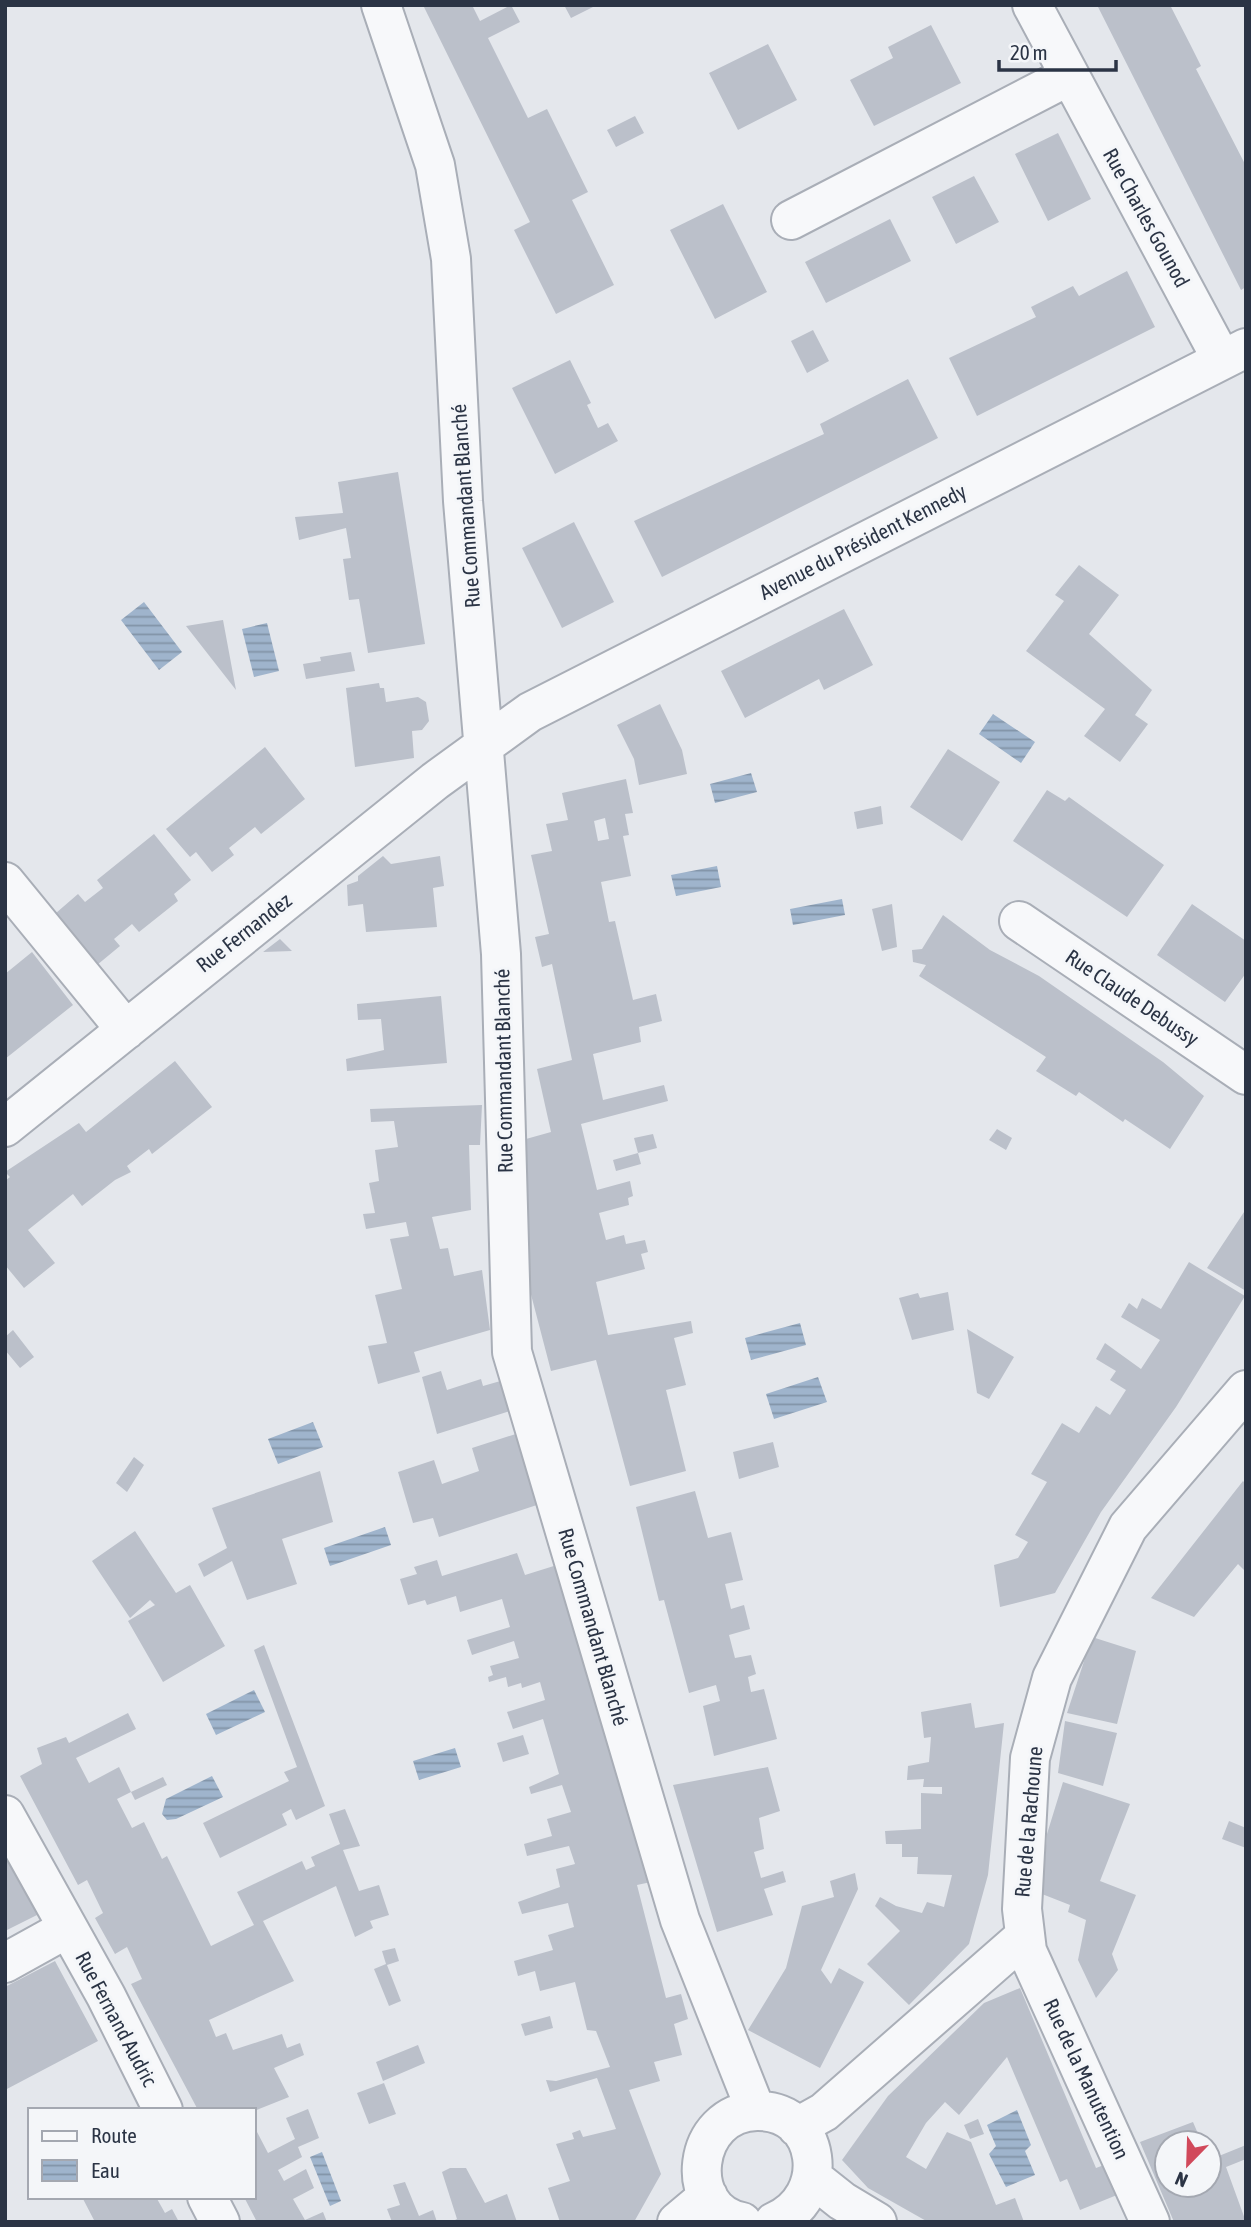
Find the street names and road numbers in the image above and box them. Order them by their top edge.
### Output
street label: Rue Charles Gounod [1099,144,1195,291]
street label: Rue Commandant Blanché [446,403,484,609]
street label: Avenue du Président Kennedy [755,478,970,604]
street label: Rue Fernandez [191,887,296,977]
street label: Rue Claude Debussy [1062,944,1204,1051]
street label: Rue Commandant Blanché [489,969,517,1173]
street label: Rue Commandant Blanché [554,1525,634,1728]
street label: Rue de la Rachoune [1009,1745,1047,1898]
street label: Rue Fernand Audric [71,1947,163,2090]
street label: Rue de la Manutention [1039,1995,1135,2163]

